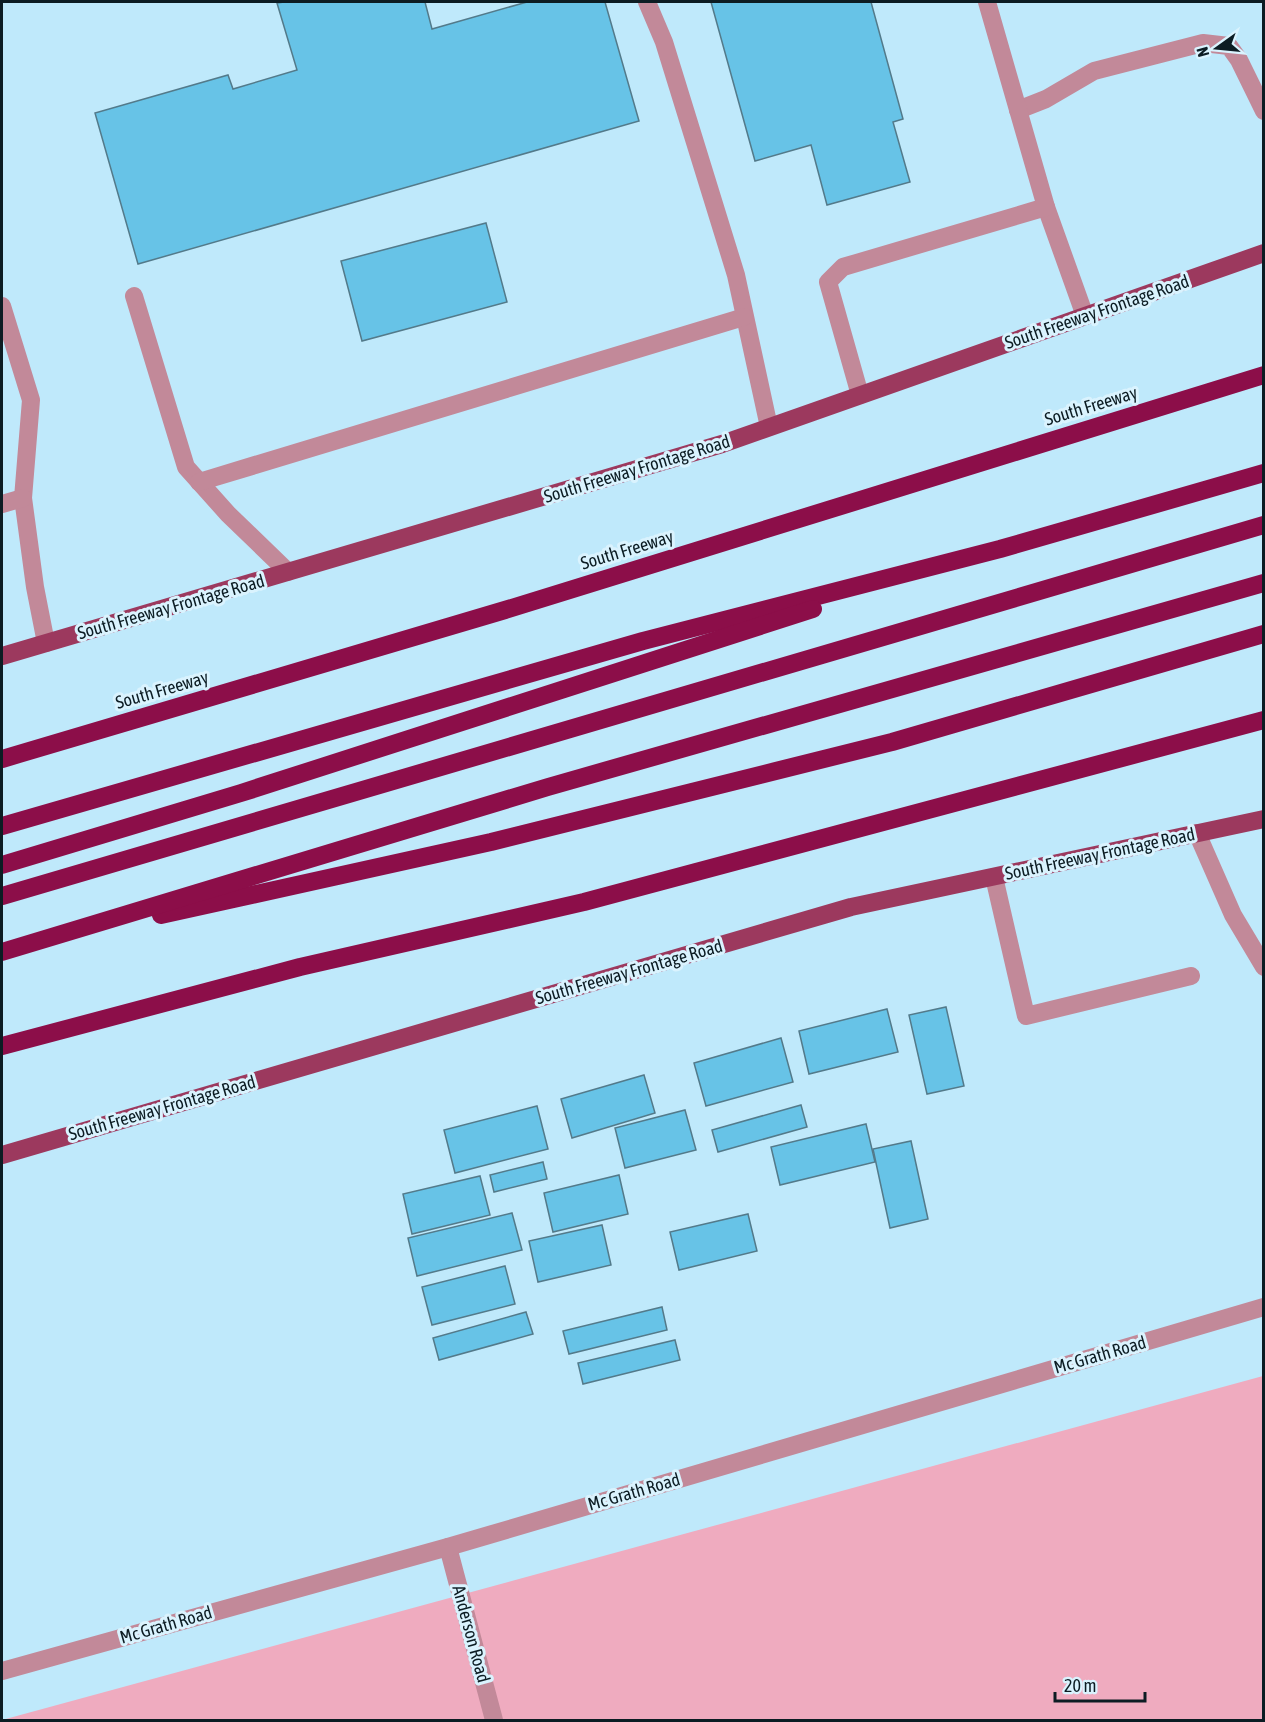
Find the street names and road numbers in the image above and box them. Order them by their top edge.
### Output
street label: South Freeway Frontage Road [1002,270,1192,353]
street label: South Freeway [1042,381,1140,430]
street label: South Freeway Frontage Road [541,430,732,507]
street label: South Freeway [578,525,676,574]
street label: South Freeway Frontage Road [75,570,267,643]
street label: South Freeway [113,666,211,713]
street label: South Freeway Frontage Road [1003,823,1197,884]
street label: South Freeway Frontage Road [533,935,725,1008]
street label: South Freeway Frontage Road [66,1071,258,1144]
street label: Mc Grath Road [1051,1331,1148,1378]
street label: Mc Grath Road [585,1468,682,1515]
street label: Anderson Road [448,1583,495,1685]
street label: Mc Grath Road [117,1601,214,1648]

